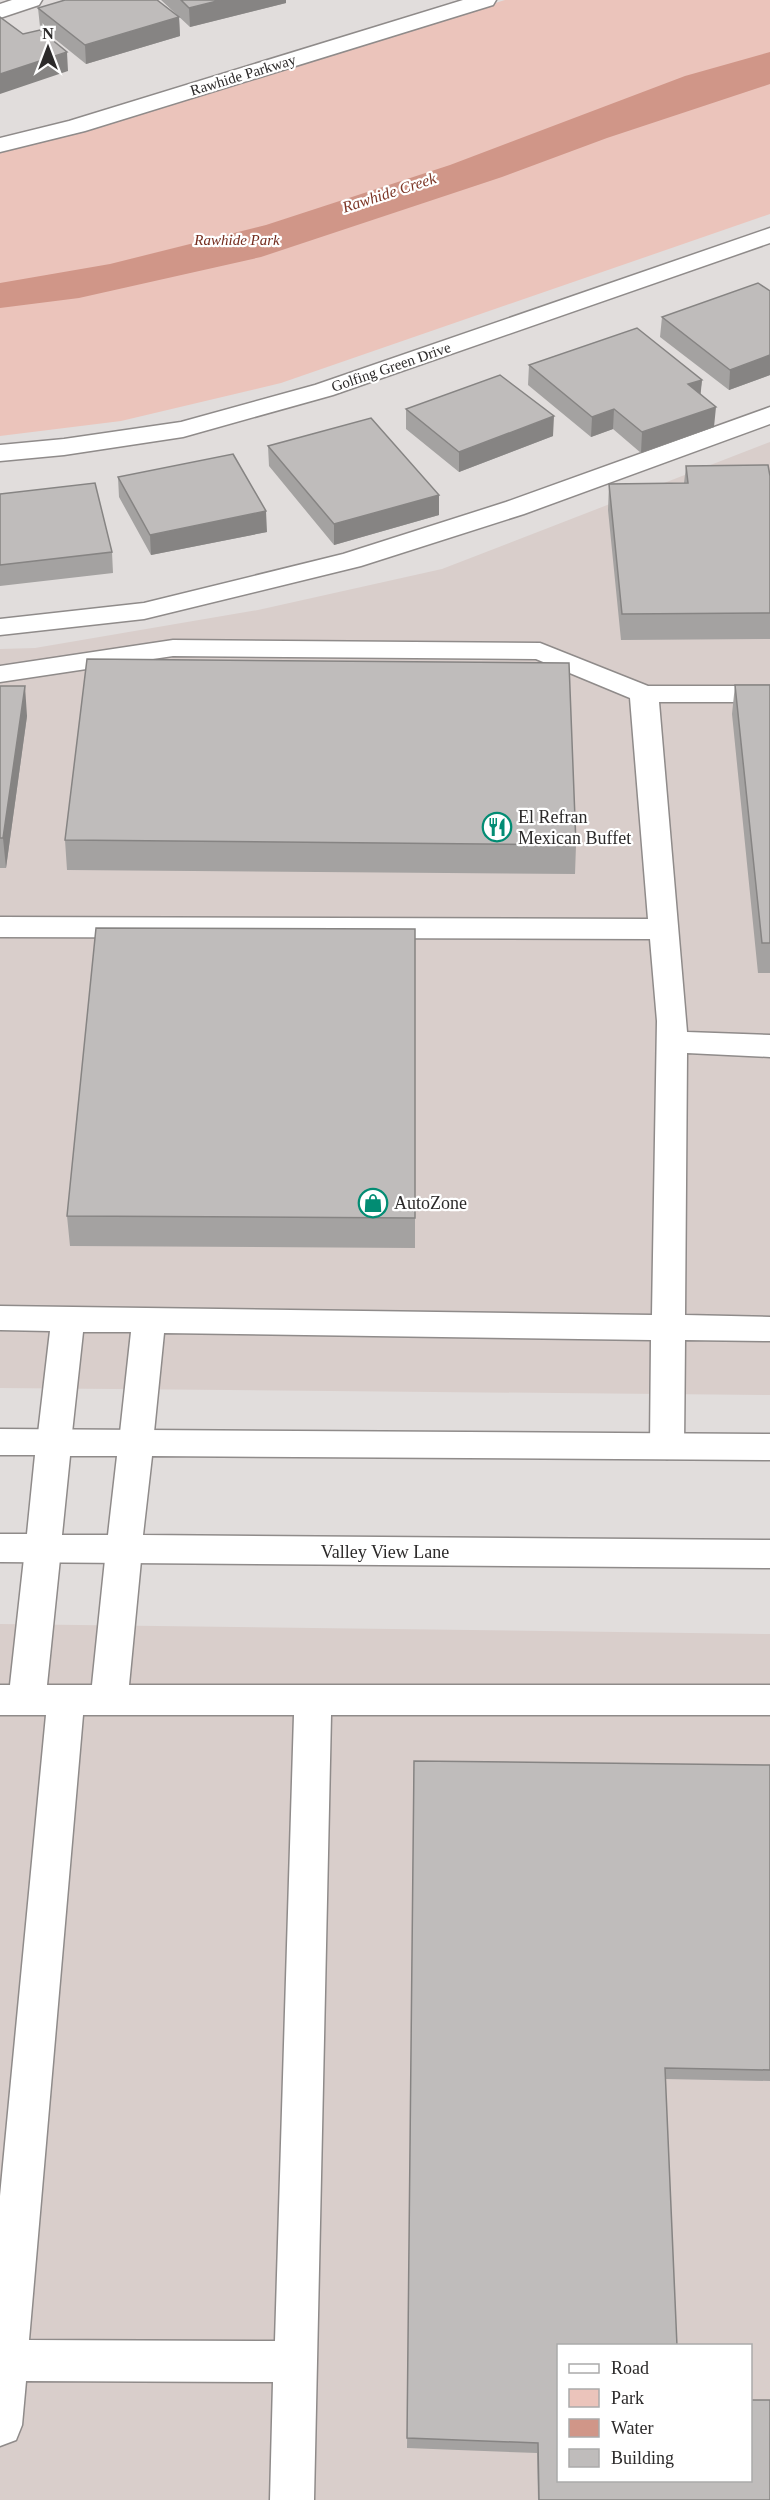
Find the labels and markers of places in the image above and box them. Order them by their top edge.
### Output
place label: El Refran Mexican Buffet [518,807,631,848]
restaurant icon: El Refran Mexican Buffet [481,811,513,843]
shop icon: AutoZone [357,1187,389,1219]
place label: AutoZone [394,1193,467,1213]

